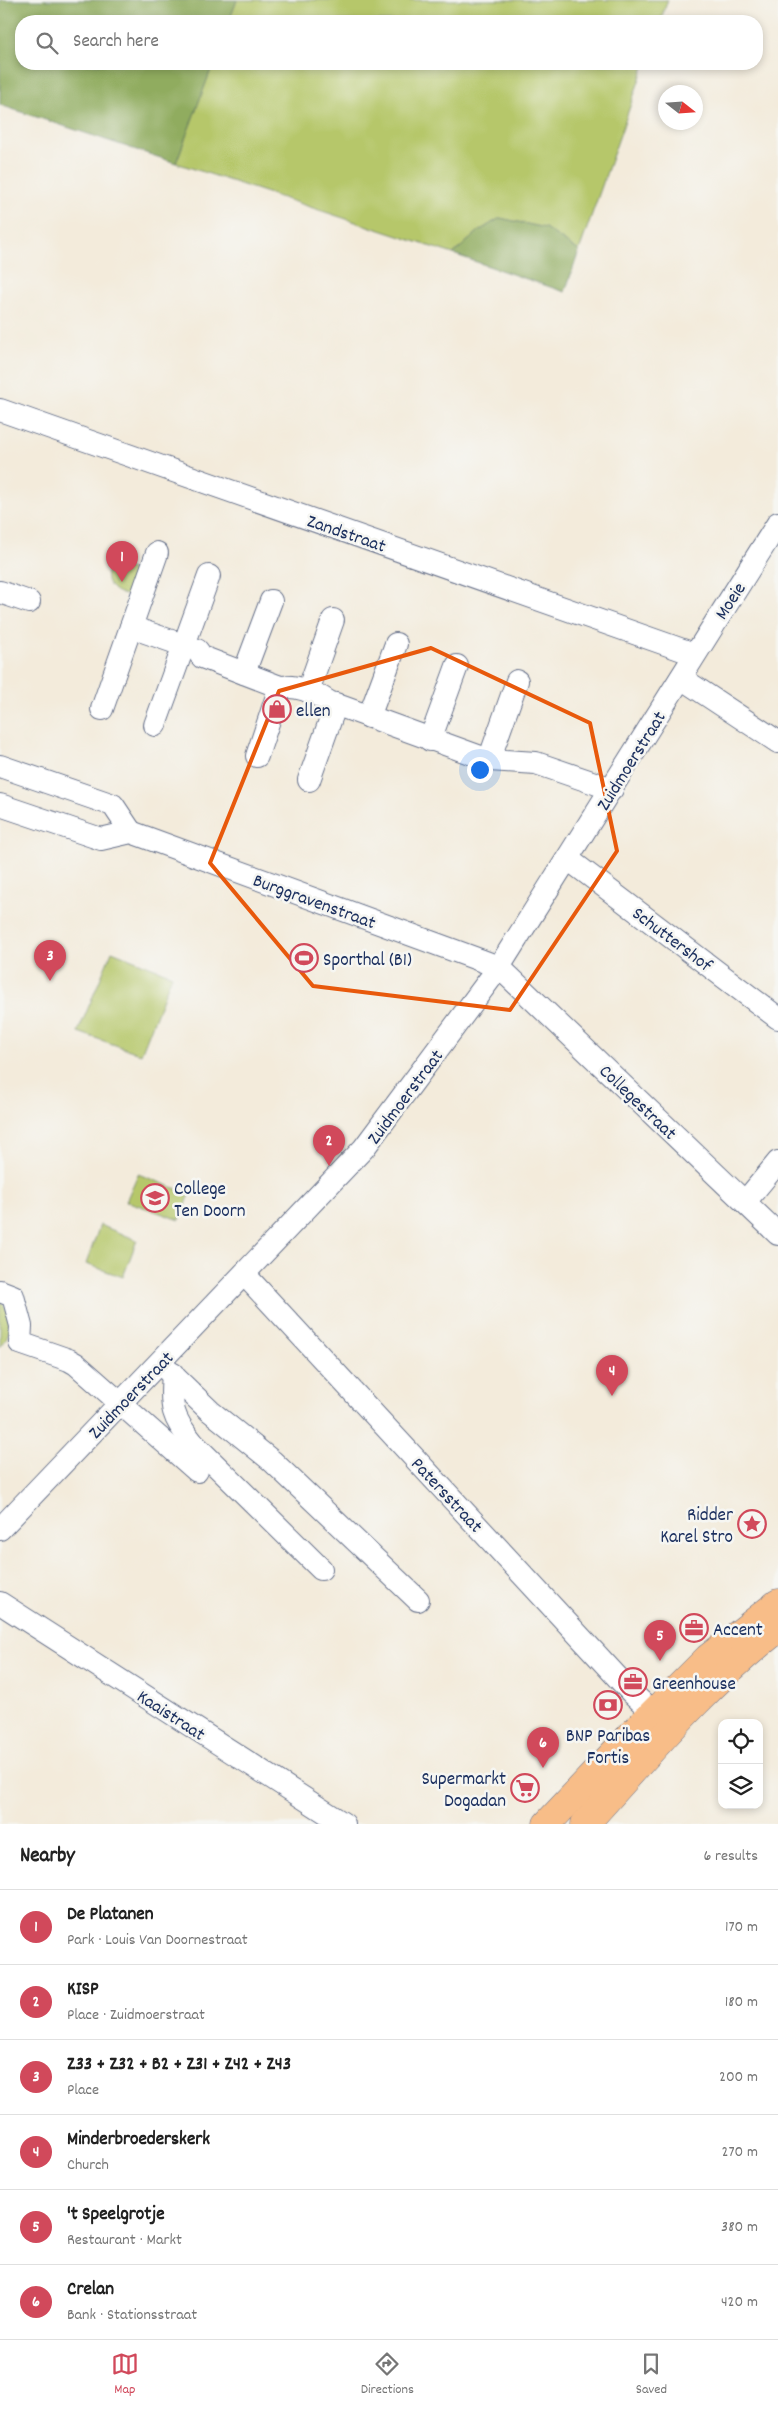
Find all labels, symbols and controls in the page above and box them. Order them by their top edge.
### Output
search box [15,15,763,70]
icon: search [33,29,61,57]
text: Search here [73,29,159,56]
north arrow [658,85,703,130]
street label: Zandstraat [303,509,389,561]
pin: 1 [106,541,138,582]
street label: Moeie [710,578,754,626]
shop icon: ellen [262,694,292,724]
place label: ellen [296,699,331,726]
street label: Zuidmoerstraat [592,707,674,817]
your location [467,757,493,783]
street label: Burggravenstraat [249,869,379,938]
street label: Schuttershof [625,902,718,981]
pin: 3 [34,940,66,981]
sports icon: Sporthal (B1) [289,943,319,973]
place label: Sporthal (B1) [323,948,412,975]
street label: Zuidmoerstraat [362,1045,452,1151]
street label: Collegestraat [592,1059,681,1148]
pin: 2 [313,1125,345,1166]
place label: College Ten Doorn [174,1177,246,1226]
school or university icon: College Ten Doorn [140,1183,170,1213]
street label: Zuidmoerstraat [84,1346,181,1446]
pin: 4 [596,1355,628,1396]
street label: Patersstraat [403,1452,488,1540]
place label: Ridder Karel Stro [660,1503,733,1552]
place icon: Ridder Karel Stro [737,1509,767,1539]
office icon: Accent [679,1613,709,1643]
place label: Accent [713,1618,763,1645]
pin: 5 [644,1620,676,1661]
office icon: Greenhouse [618,1667,648,1697]
place label: Greenhouse [652,1672,736,1699]
street label: Kaaistraat [130,1685,210,1749]
bank icon: BNP Paribas Fortis [593,1690,623,1720]
map controls [718,1719,763,1809]
button: locate [718,1719,763,1764]
place label: BNP Paribas Fortis [566,1724,650,1773]
pin: 6 [527,1727,559,1768]
button: layers [718,1764,763,1809]
place label: Supermarkt Dogadan [421,1767,506,1816]
supermarket icon: Supermarkt Dogadan [510,1773,540,1803]
text: Nearby [20,1842,75,1872]
text: 6 results [703,1845,758,1868]
text: De Platanen [67,1902,153,1929]
text: 1 [34,1916,38,1939]
text: 170 m [725,1916,758,1939]
text: Park · Louis Van Doornestraat [67,1929,248,1952]
text: KISP [67,1977,99,2004]
text: 2 [33,1991,40,2014]
text: 180 m [725,1991,758,2014]
text: Place · Zuidmoerstraat [67,2004,205,2027]
text: Z33 + Z32 + B2 + Z31 + Z42 + Z43 [67,2052,291,2079]
text: 3 [32,2066,40,2089]
text: 200 m [719,2066,758,2089]
text: Place [67,2079,99,2102]
text: Minderbroederskerk [67,2127,210,2154]
text: 4 [33,2141,39,2164]
text: 270 m [722,2141,758,2164]
text: Church [67,2154,109,2177]
text: 't Speelgrotje [67,2202,165,2229]
text: 5 [32,2216,40,2239]
text: 380 m [721,2216,758,2239]
text: Restaurant · Markt [67,2229,182,2252]
text: Crelan [67,2277,114,2304]
text: 6 [32,2291,40,2314]
text: 420 m [721,2291,758,2314]
text: Bank · Stationsstraat [67,2304,197,2327]
tab: Map [111,2350,139,2400]
tab: Directions [361,2350,414,2400]
tab: Saved [636,2350,667,2400]

